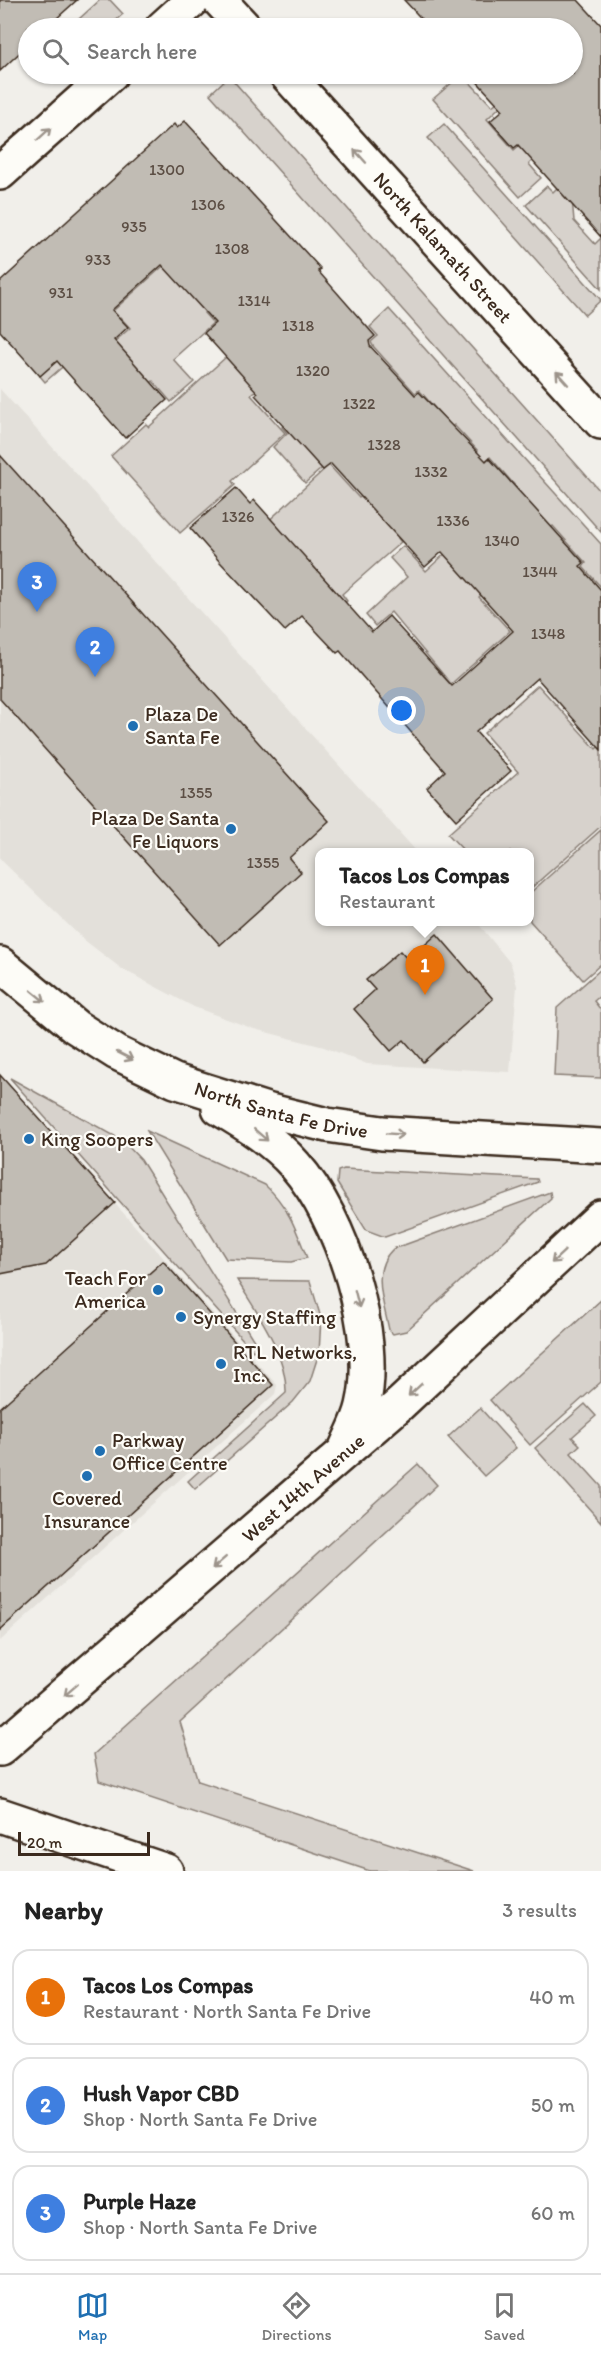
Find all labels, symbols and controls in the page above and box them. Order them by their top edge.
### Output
search box [18,18,583,84]
icon: search [39,35,72,68]
text: Search here [87,38,197,65]
one-way arrow [36,127,51,141]
one-way arrow [354,149,368,164]
house number: 1300 [149,160,185,179]
street label: North Kalamath Street [369,167,517,328]
house number: 1306 [191,195,225,214]
house number: 935 [121,217,147,236]
house number: 1308 [215,239,250,258]
house number: 933 [85,250,111,269]
house number: 931 [49,283,74,302]
house number: 1314 [237,291,271,310]
house number: 1318 [282,316,314,335]
house number: 1320 [296,361,330,380]
one-way arrow [555,371,569,386]
house number: 1322 [343,394,376,413]
house number: 1328 [367,435,401,454]
house number: 1332 [414,462,448,481]
house number: 1326 [221,507,255,526]
house number: 1336 [436,511,470,530]
house number: 1340 [484,531,520,550]
pin: 3 [18,562,57,612]
house number: 1344 [522,562,558,581]
house number: 1348 [531,624,565,643]
pin: 2 [76,628,115,677]
your location [387,696,416,725]
place label: Plaza De Santa Fe [145,702,220,749]
marker: Plaza De Santa Fe [126,719,140,733]
house number: 1355 [180,783,212,802]
place label: Plaza De Santa Fe Liquors [91,806,219,853]
marker: Plaza De Santa Fe Liquors [224,822,238,836]
popup [315,848,534,926]
house number: 1355 [247,853,279,872]
text: Tacos Los Compas [339,862,510,889]
text: Restaurant [339,889,435,913]
pin: 1 [406,946,444,995]
one-way arrow [30,989,46,1002]
one-way arrow [115,1051,133,1063]
street label: North Santa Fe Drive [191,1076,370,1143]
place label: King Soopers [41,1127,153,1151]
one-way arrow [252,1127,268,1141]
one-way arrow [385,1128,405,1139]
marker: King Soopers [22,1132,36,1146]
one-way arrow [551,1250,566,1264]
place label: Teach For America [65,1266,147,1313]
marker: Teach For America [151,1283,165,1297]
one-way arrow [351,1289,363,1308]
place label: Synergy Staffing [193,1305,337,1329]
marker: Synergy Staffing [174,1310,188,1324]
place label: RTL Networks, Inc. [233,1340,357,1387]
marker: RTL Networks, Inc. [214,1357,228,1371]
one-way arrow [408,1382,423,1397]
place label: Parkway Office Centre [112,1428,228,1475]
street label: West 14th Avenue [237,1428,369,1547]
marker: Parkway Office Centre [93,1444,107,1458]
marker: Covered Insurance [80,1469,94,1483]
place label: Covered Insurance [44,1486,130,1533]
one-way arrow [211,1556,227,1569]
one-way arrow [63,1683,79,1696]
scale bar [18,1829,150,1856]
text: 20 m [27,1833,62,1852]
text: Nearby [24,1894,103,1926]
text: 3 results [502,1898,577,1922]
text: Tacos Los Compas [83,1972,253,1999]
text: 1 [41,1985,50,2009]
text: 40 m [529,1985,575,2009]
text: Restaurant · North Santa Fe Drive [83,1999,371,2023]
text: Hush Vapor CBD [83,2080,239,2107]
text: 2 [40,2093,51,2117]
text: 50 m [531,2093,575,2117]
text: Shop · North Santa Fe Drive [83,2107,317,2131]
text: Purple Haze [83,2188,196,2215]
text: 3 [40,2201,51,2225]
text: 60 m [531,2201,575,2225]
text: Shop · North Santa Fe Drive [83,2215,317,2239]
tab: Map [76,2289,109,2344]
tab: Directions [261,2289,332,2344]
tab: Saved [484,2289,525,2344]

